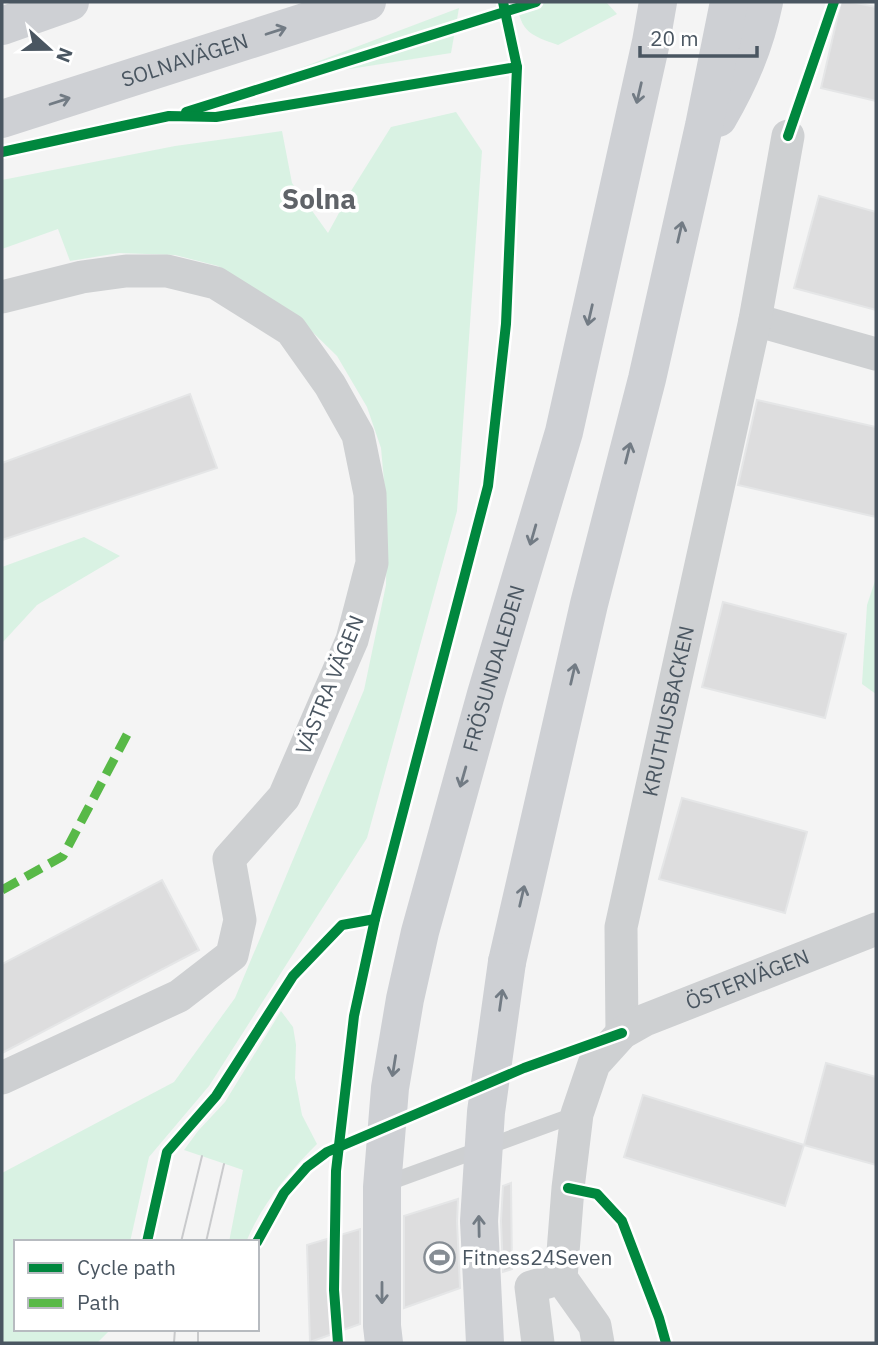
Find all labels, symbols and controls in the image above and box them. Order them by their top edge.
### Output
north arrow [14,14,84,84]
scale bar [640,14,757,58]
one-way arrow [264,24,286,36]
text: 20 m [650,24,699,52]
street label: SOLNAVÄGEN [117,26,252,93]
text: N [51,44,79,66]
one-way arrow [632,81,646,104]
one-way arrow [48,93,70,106]
district label: Solna [282,180,356,217]
one-way arrow [674,221,687,244]
one-way arrow [583,303,596,326]
one-way arrow [622,443,635,465]
one-way arrow [526,524,539,546]
street label: FRÖSUNDALEDEN [456,582,531,755]
street label: VÄSTRA VÄGEN [288,611,370,758]
street label: KRUTHUSBACKEN [635,623,700,799]
one-way arrow [567,663,580,686]
one-way arrow [456,766,469,788]
one-way arrow [516,885,529,908]
street label: ÖSTERVÄGEN [681,942,813,1016]
one-way arrow [495,989,508,1012]
one-way arrow [387,1054,400,1077]
one-way arrow [473,1215,486,1238]
legend [14,1240,259,1331]
sports icon: Fitness24Seven [422,1241,456,1275]
place label: Fitness24Seven [462,1243,613,1271]
text: Cycle path [77,1253,176,1281]
one-way arrow [375,1281,389,1304]
text: Path [77,1288,120,1316]

